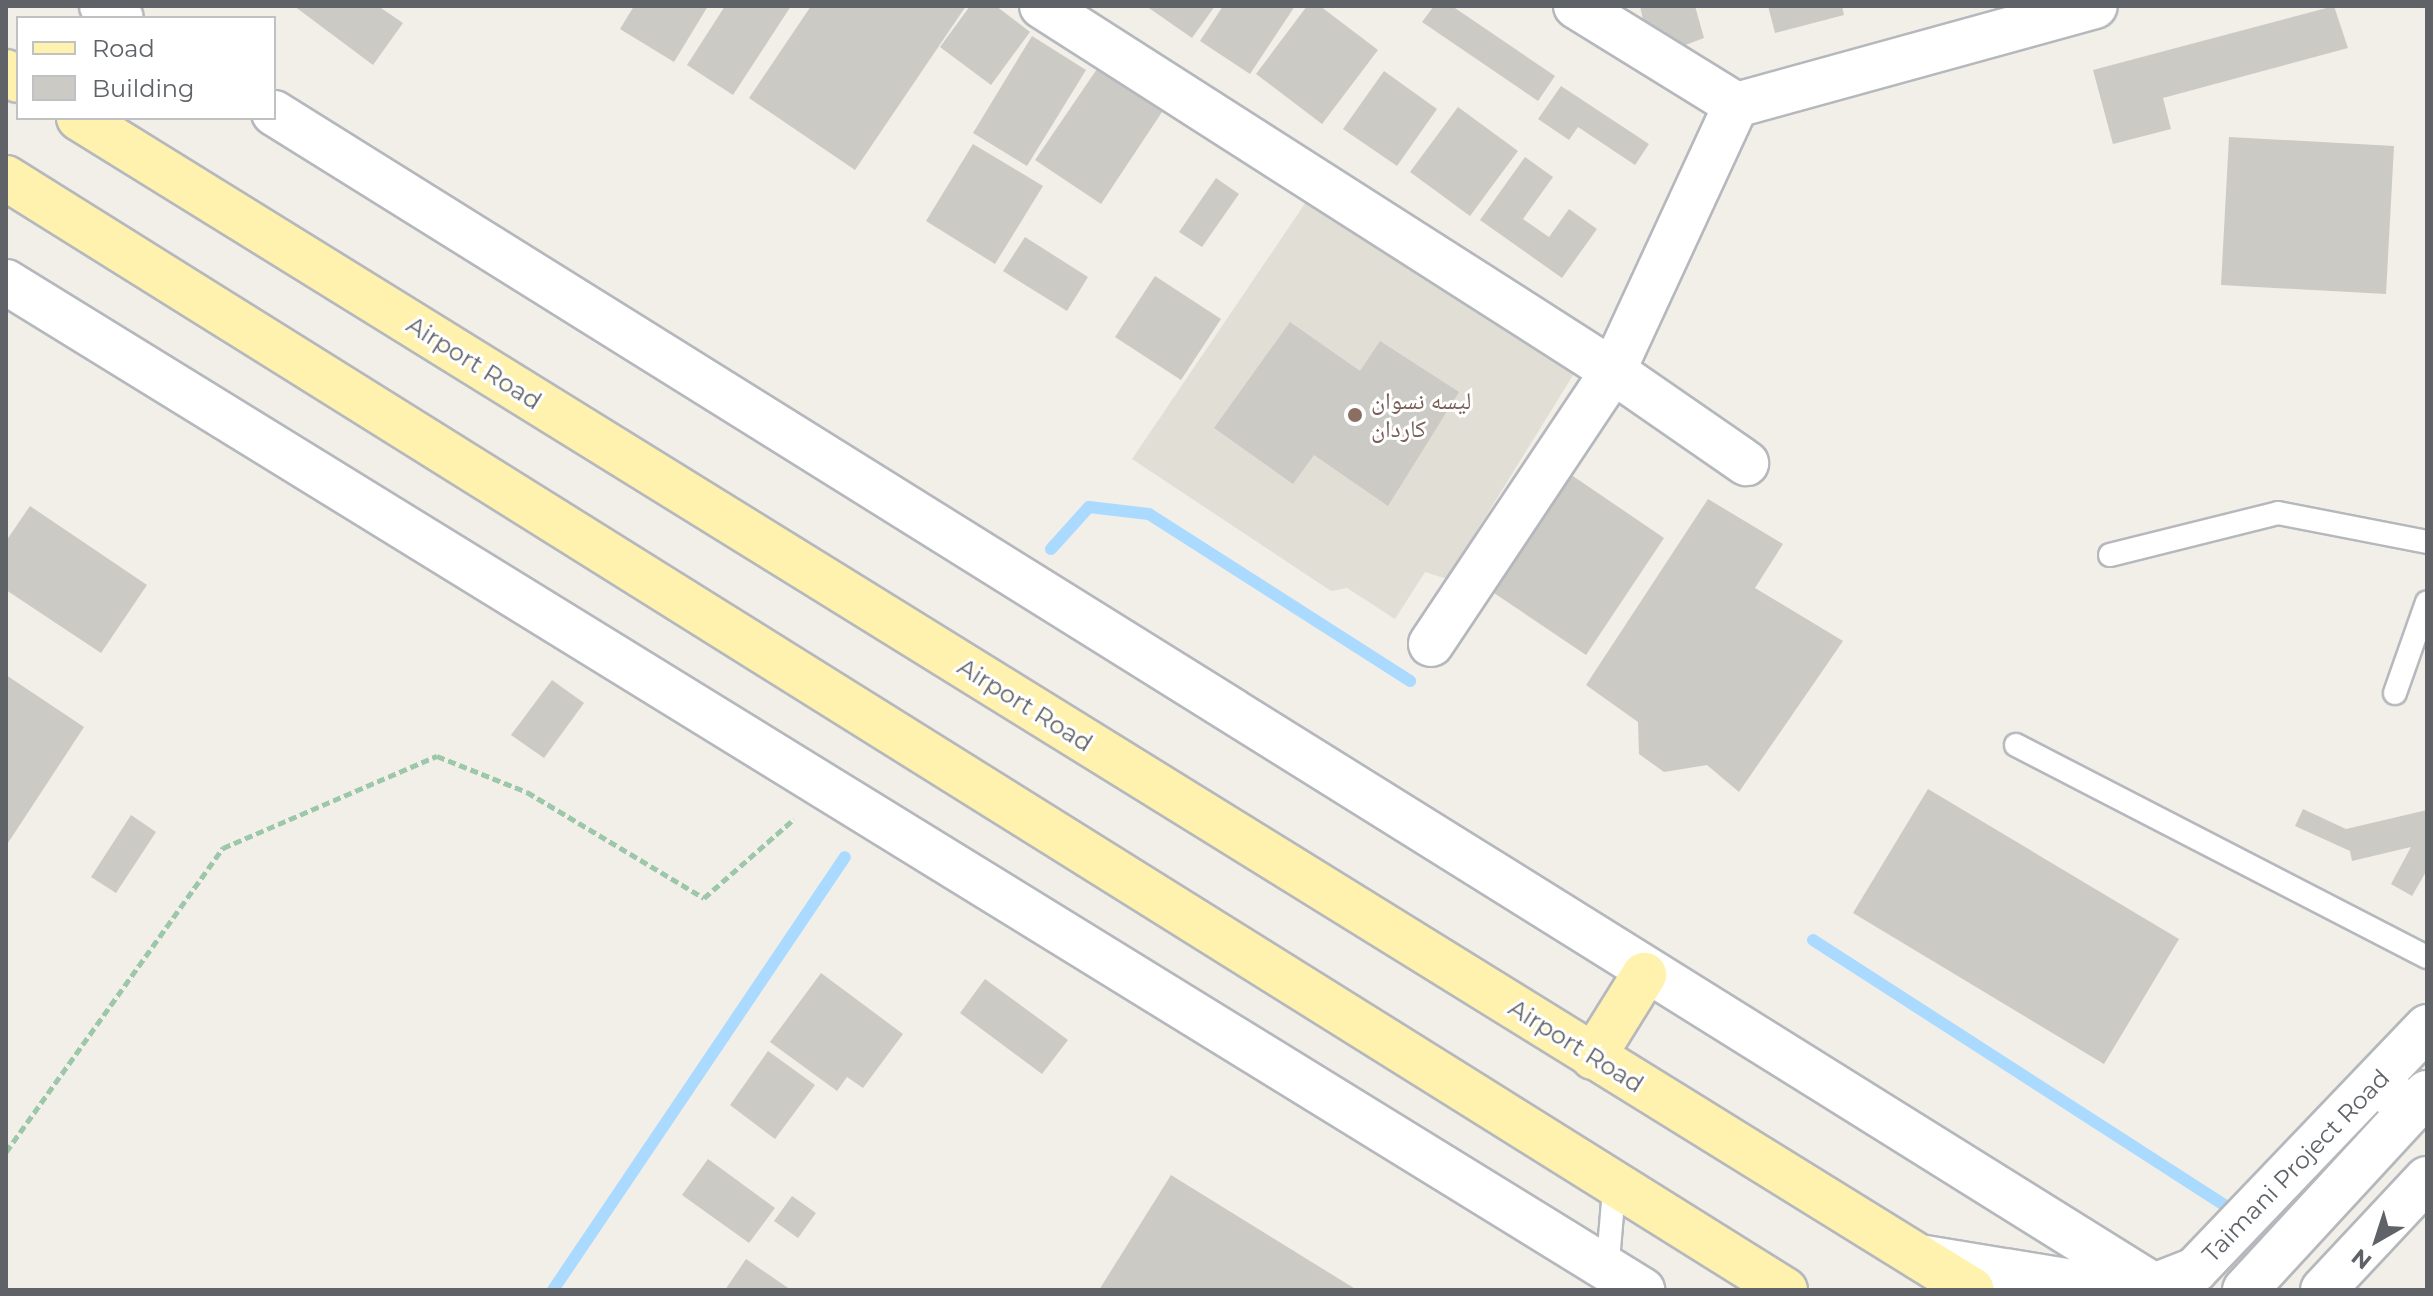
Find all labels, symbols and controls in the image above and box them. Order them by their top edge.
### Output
legend [16,16,276,120]
text: Road [92,34,155,63]
text: Building [92,74,195,103]
street label: Airport Road [401,310,547,416]
place label: لیسه نسوان کاردان [1371,387,1471,443]
marker: لیسه نسوان کاردان [1346,406,1364,424]
street label: Airport Road [952,652,1098,758]
street label: Airport Road [1503,993,1649,1099]
street label: Taimani Project Road [2196,1064,2396,1268]
north arrow [2337,1200,2417,1280]
text: N [2346,1243,2377,1275]

